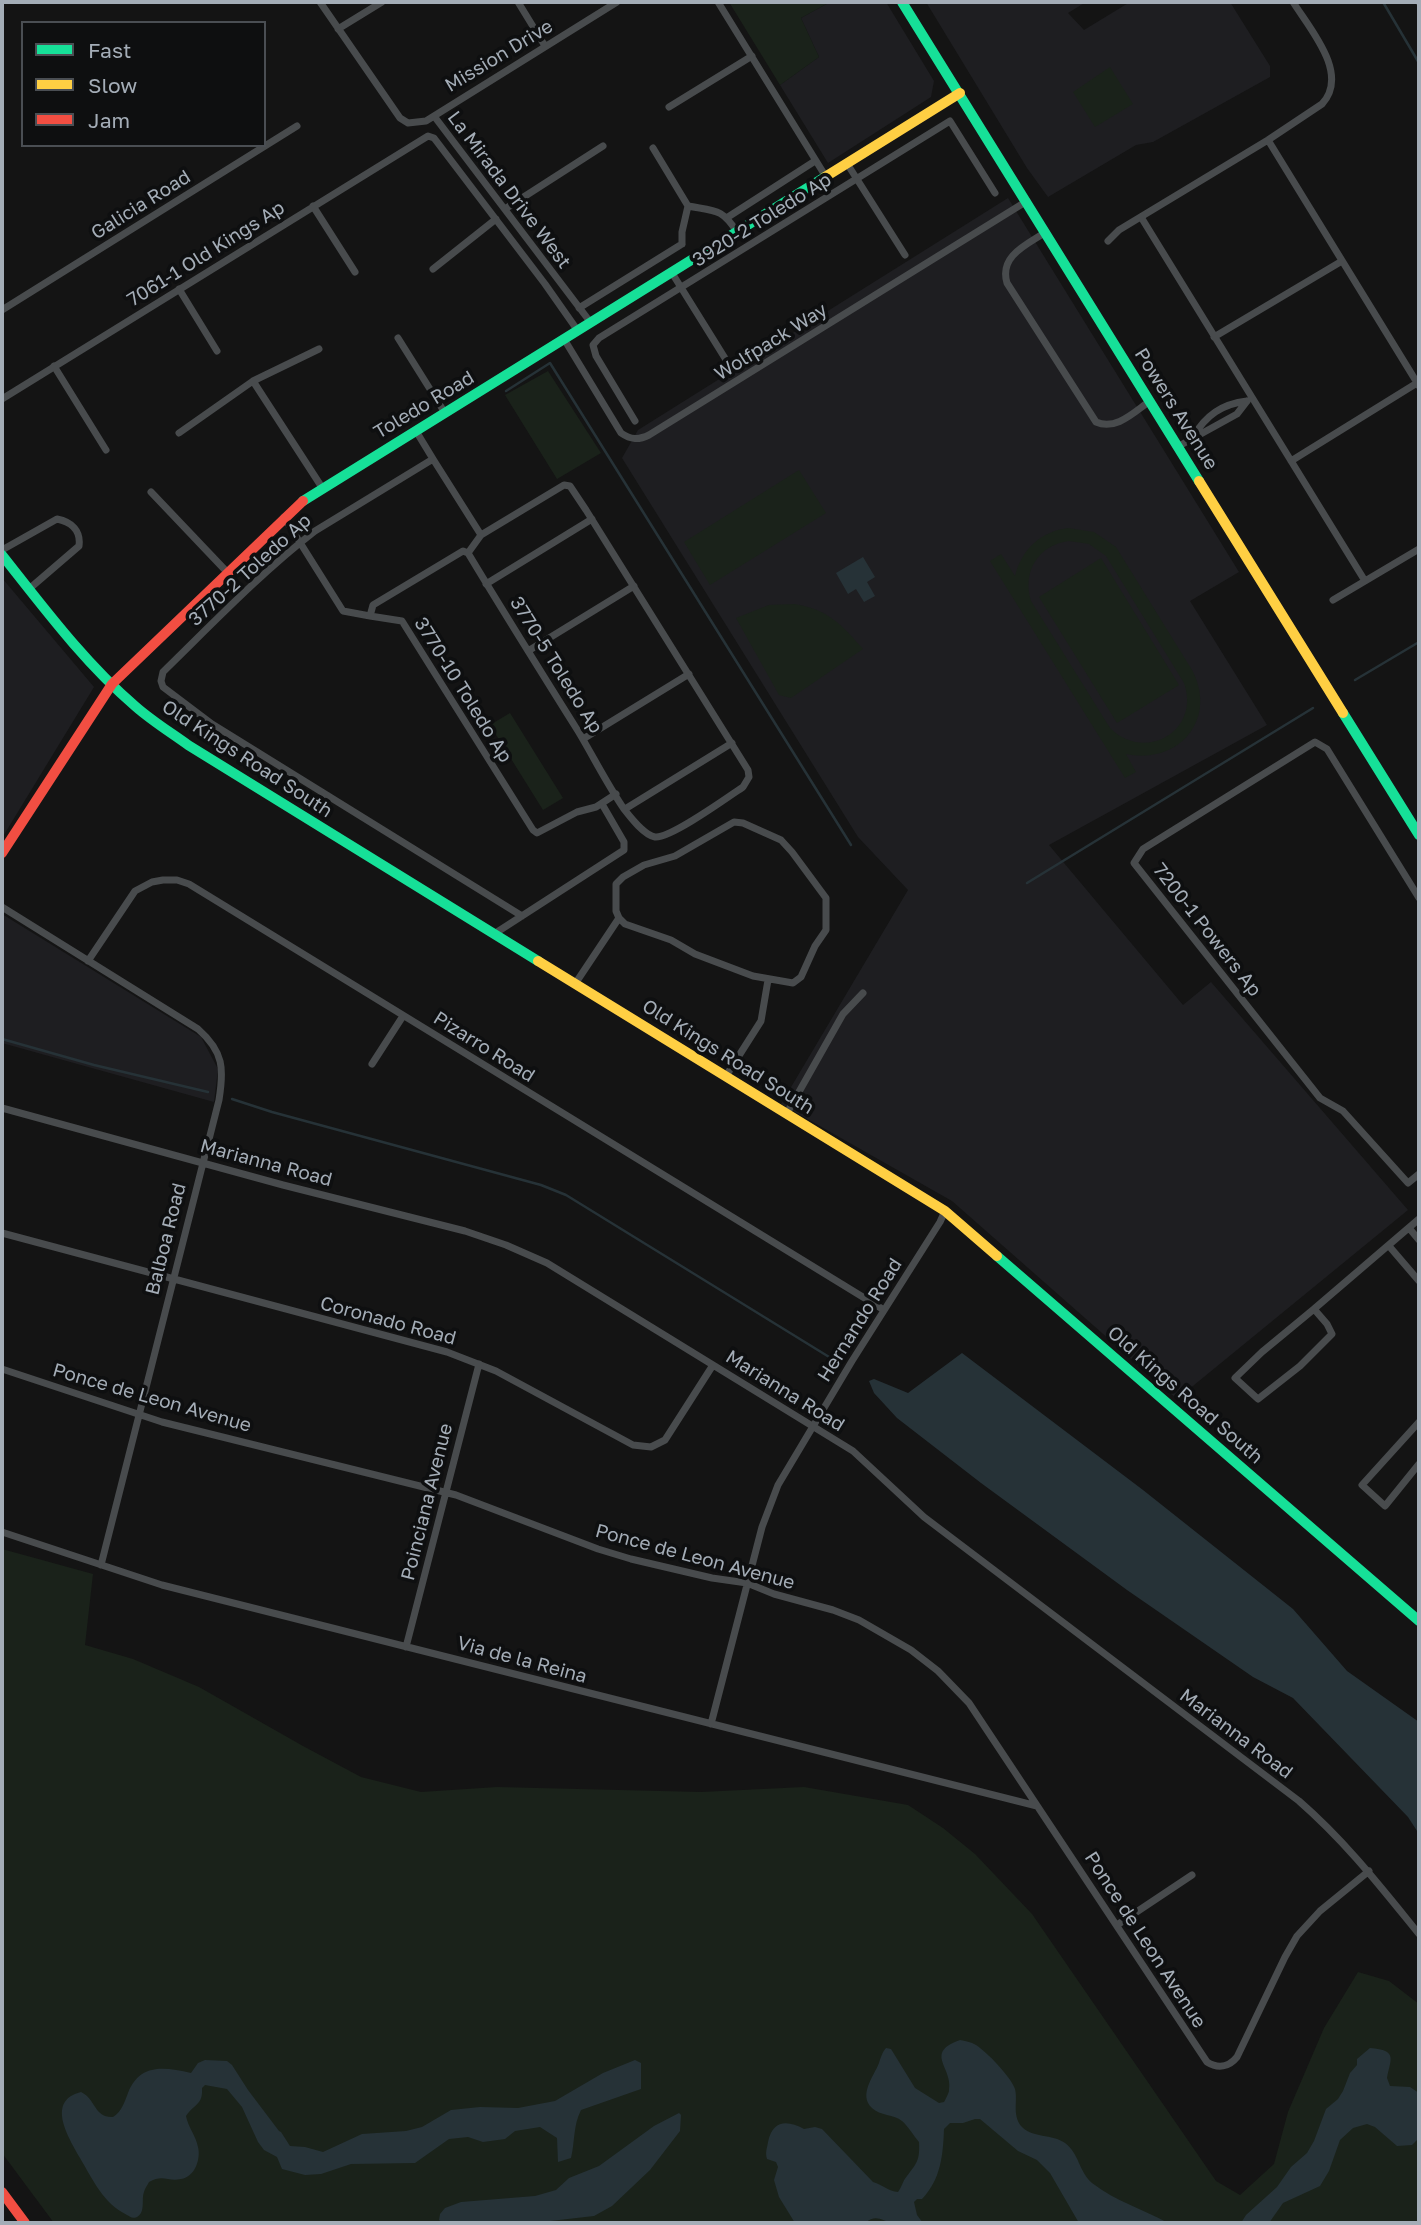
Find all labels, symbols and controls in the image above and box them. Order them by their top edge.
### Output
street label: Mission Drive [441,15,557,97]
legend [21,21,266,147]
text: Fast [88,37,131,63]
text: Slow [88,72,137,98]
text: Jam [88,107,130,133]
street label: La Mirada Drive West [442,107,576,273]
street label: Galicia Road [87,165,195,245]
street label: 3920-2 Toledo Ap [689,168,835,272]
street label: 7061-1 Old Kings Ap [123,196,289,312]
street label: Wolfpack Way [711,298,831,386]
street label: Powers Avenue [1130,344,1222,474]
street label: Toledo Road [370,366,478,444]
street label: 3770-2 Toledo Ap [184,509,316,631]
street label: 3770-5 Toledo Ap [505,593,607,737]
street label: 3770-10 Toledo Ap [409,613,517,767]
street label: Old Kings Road South [158,695,336,823]
street label: 7200-1 Powers Ap [1148,859,1266,1001]
street label: Old Kings Road South [638,995,818,1119]
street label: Pizarro Road [429,1007,539,1087]
street label: Marianna Road [198,1134,334,1192]
street label: Balboa Road [141,1181,191,1297]
street label: Hernando Road [813,1254,907,1386]
street label: Coronado Road [318,1292,458,1350]
street label: Old Kings Road South [1103,1321,1267,1469]
street label: Marianna Road [721,1345,849,1437]
street label: Ponce de Leon Avenue [50,1359,254,1437]
street label: Poinciana Avenue [396,1421,458,1583]
street label: Ponce de Leon Avenue [593,1519,797,1595]
street label: Via de la Reina [455,1632,589,1688]
street label: Marianna Road [1175,1684,1297,1784]
street label: Ponce de Leon Avenue [1079,1848,1211,2032]

